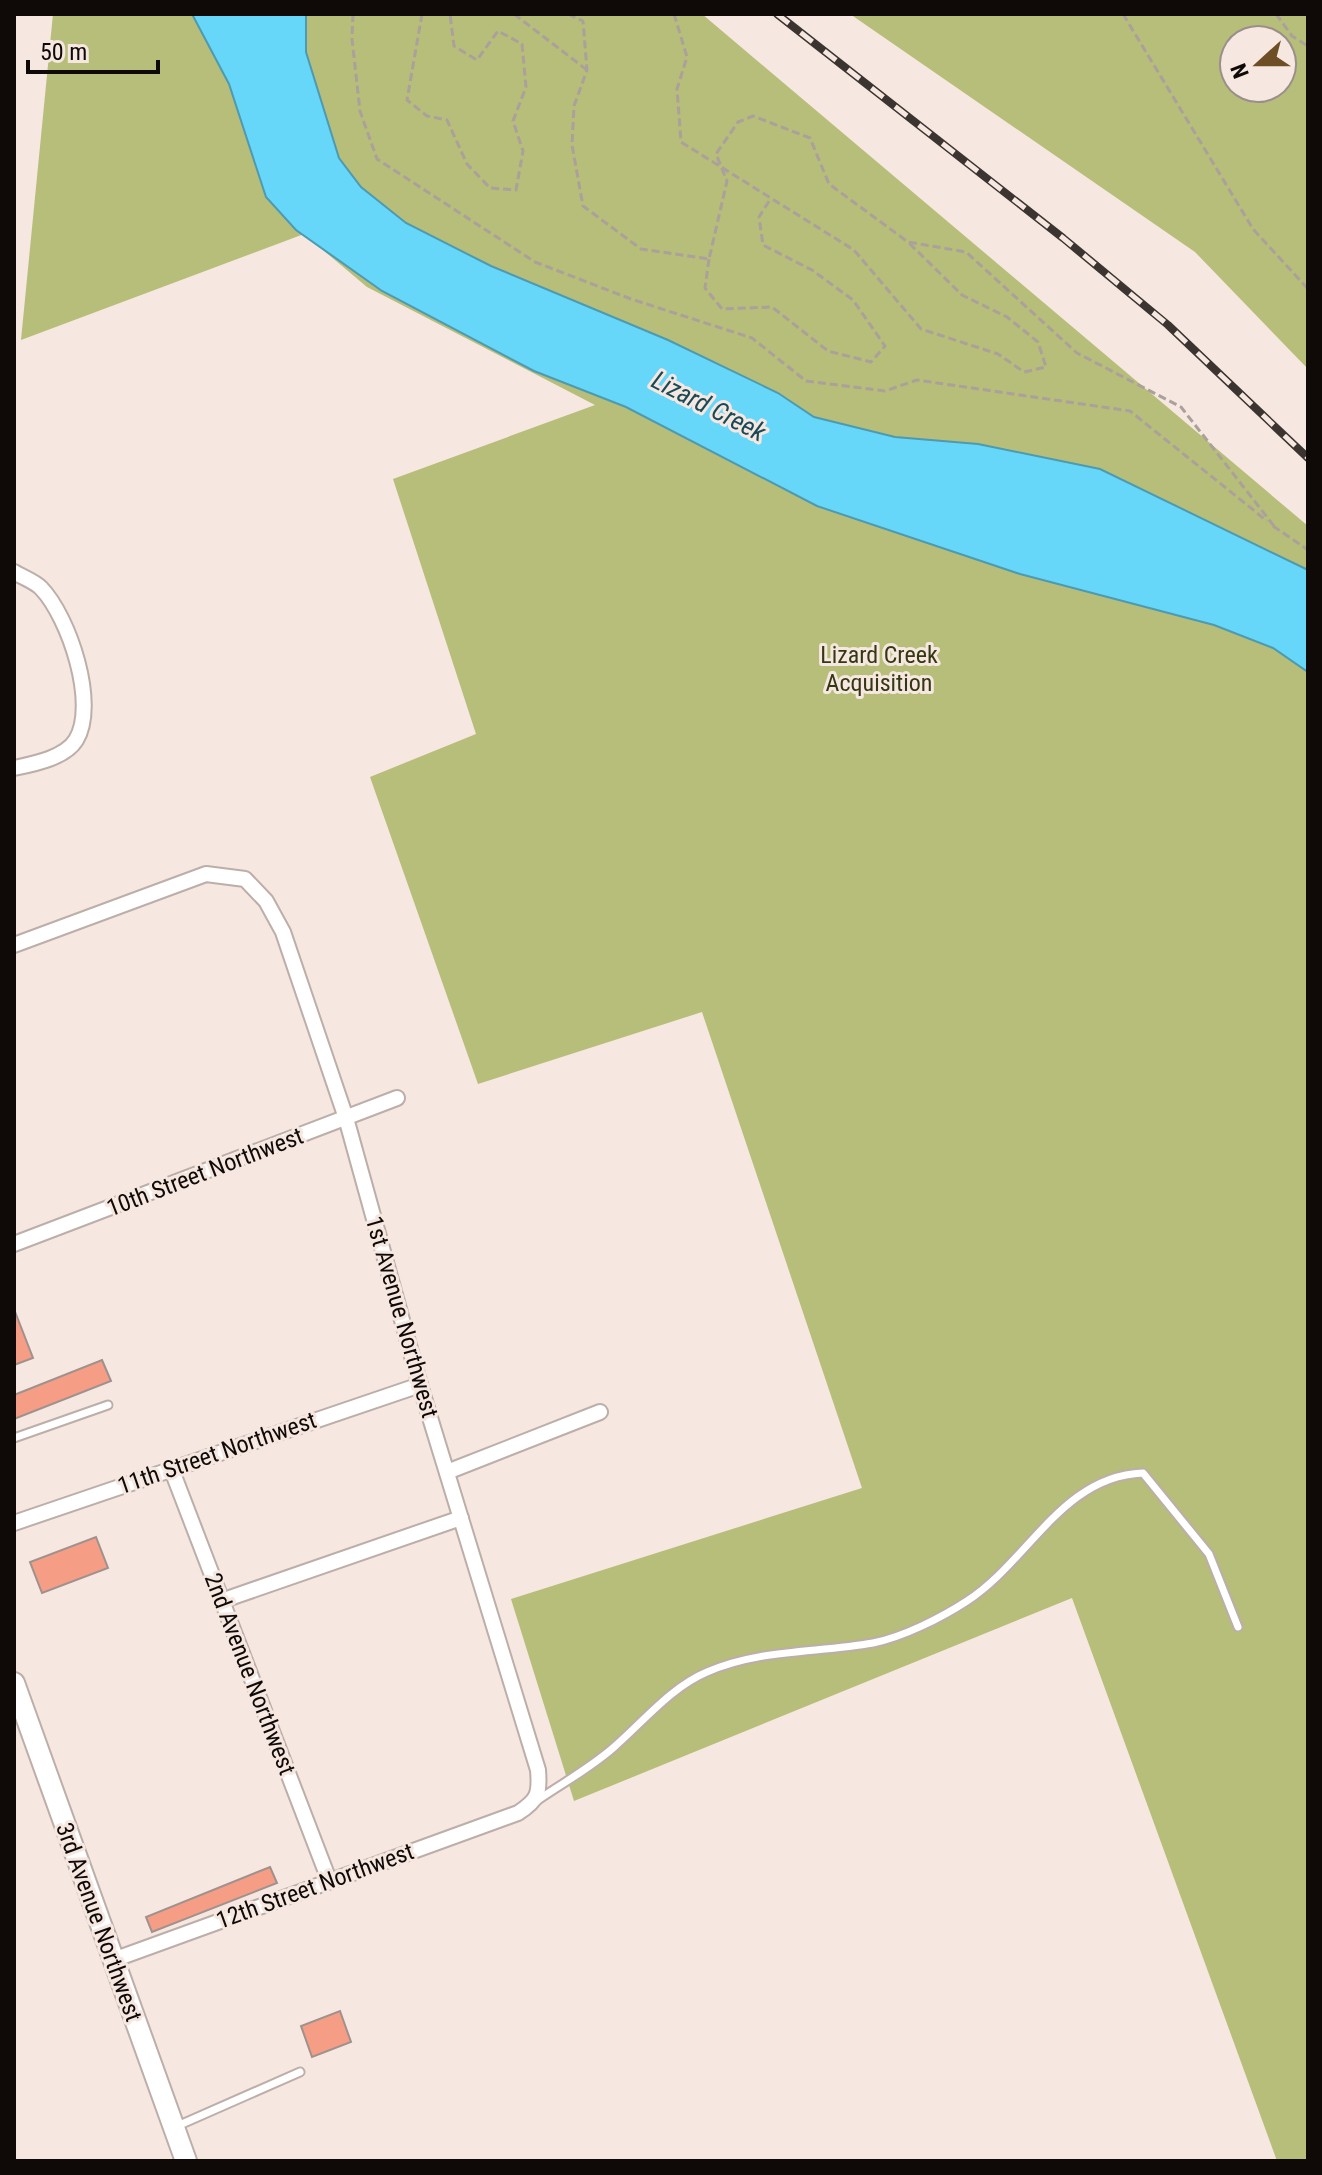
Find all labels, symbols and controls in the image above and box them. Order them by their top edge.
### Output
scale bar [28,24,158,74]
north arrow [1218,24,1298,104]
text: 50 m [40,38,87,66]
text: N [1226,60,1254,82]
water label: Lizard Creek [647,365,771,448]
park label: Lizard Creek Acquisition [820,641,938,697]
street label: 10th Street Northwest [103,1122,307,1222]
street label: 1st Avenue Northwest [360,1213,444,1421]
street label: 11th Street Northwest [114,1406,320,1500]
street label: 2nd Avenue Northwest [199,1569,301,1779]
street label: 3rd Avenue Northwest [50,1819,148,2025]
street label: 12th Street Northwest [212,1837,418,1935]

